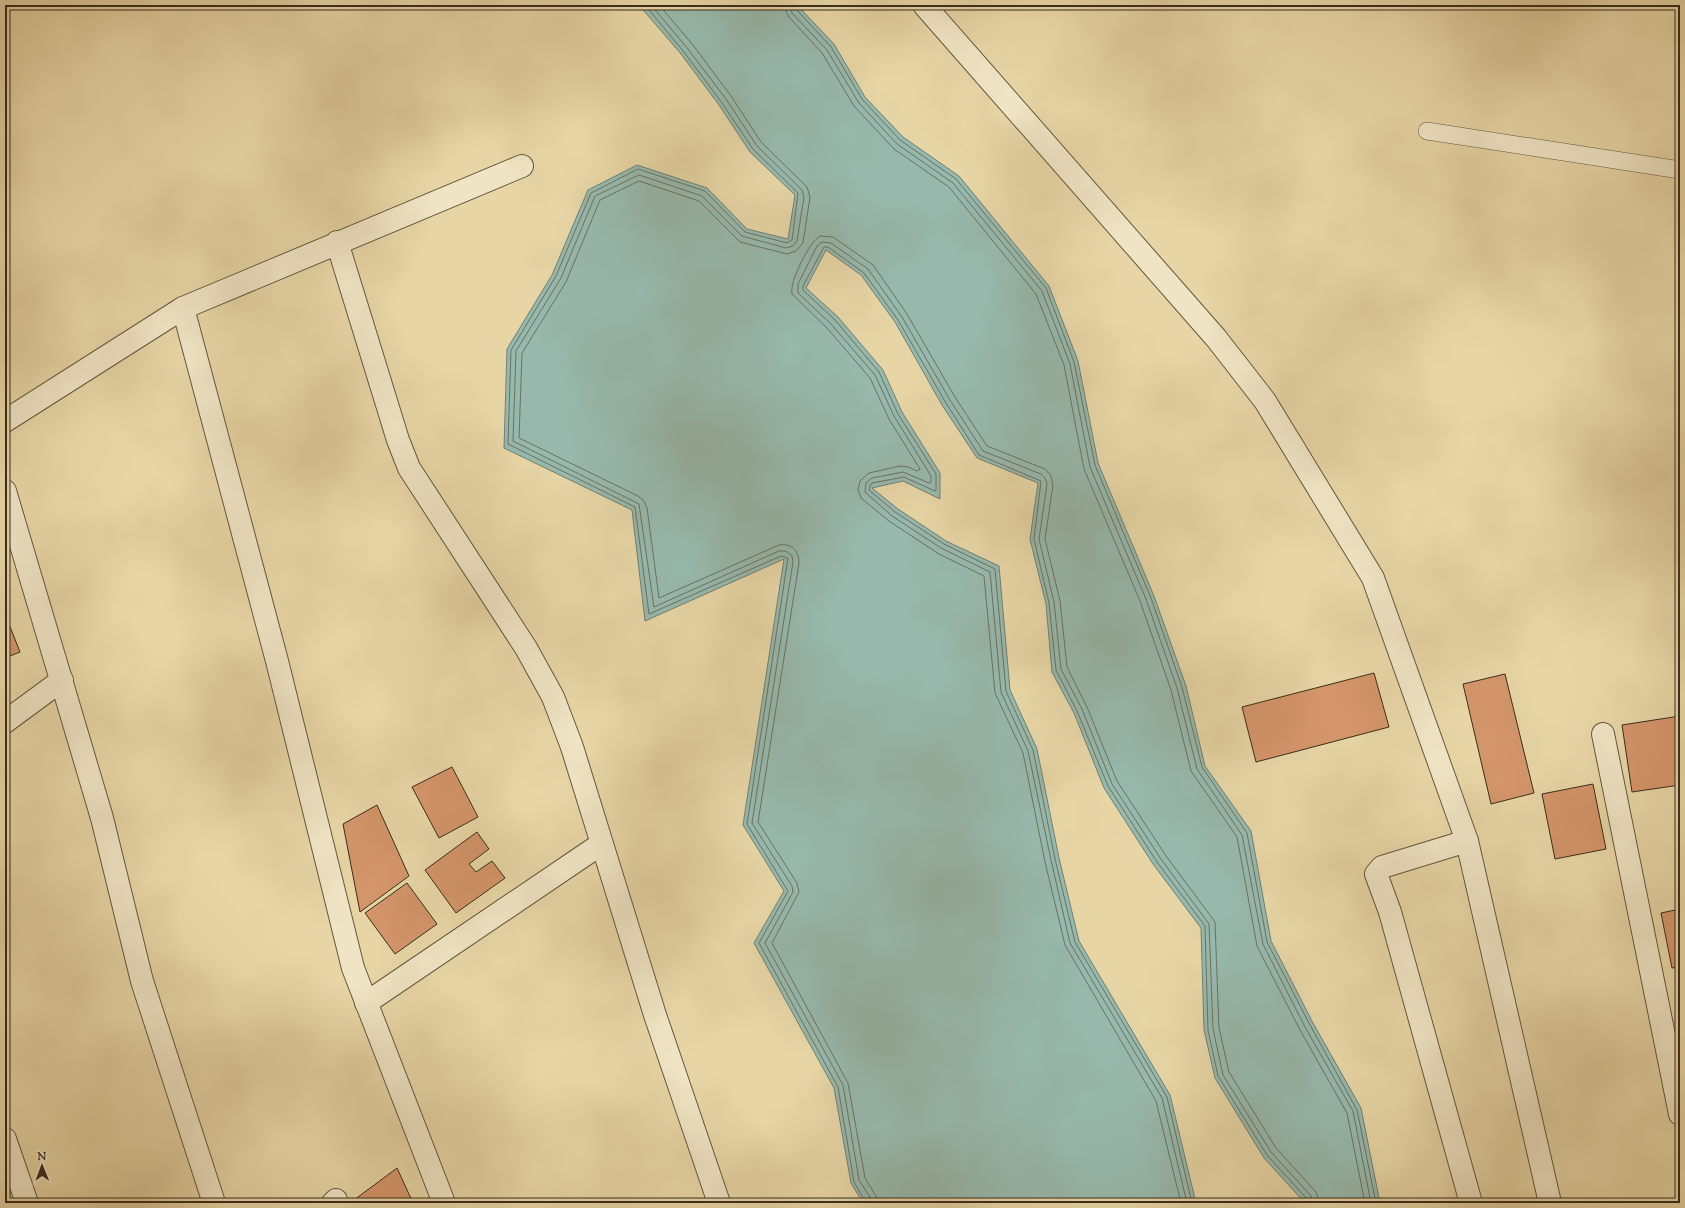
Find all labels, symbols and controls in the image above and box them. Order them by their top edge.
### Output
north arrow [22,1146,62,1186]
text: N [36,1149,47,1165]

